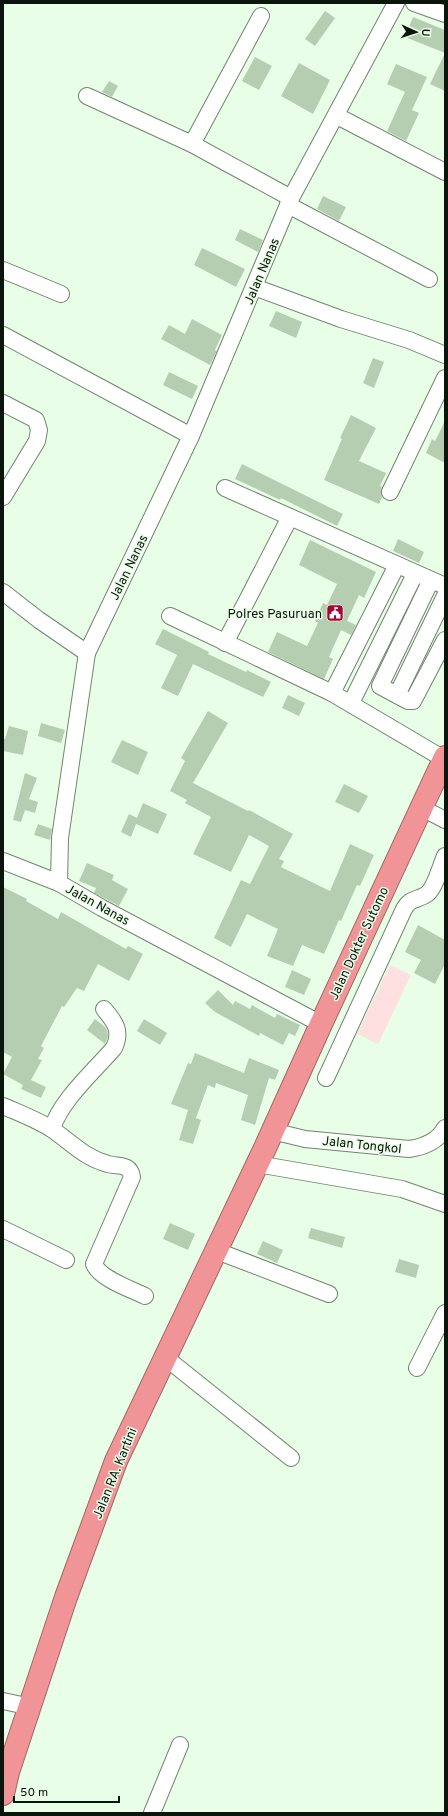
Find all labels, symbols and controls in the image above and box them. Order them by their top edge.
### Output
north arrow [396,12,436,52]
text: U [418,28,432,37]
street label: Jalan Nanas [242,236,284,308]
street label: Jalan Nanas [107,533,153,603]
public building icon: Polres Pasuruan [325,603,345,623]
place label: Polres Pasuruan [228,607,322,623]
street label: Jalan Nanas [62,882,132,930]
street label: Jalan Dokter Sutomo [327,885,393,1003]
street label: Jalan Tongkol [321,1134,402,1158]
street label: Jalan RA. Kartini [90,1426,141,1522]
scale bar [14,1778,119,1804]
text: 50 m [20,1785,48,1801]

